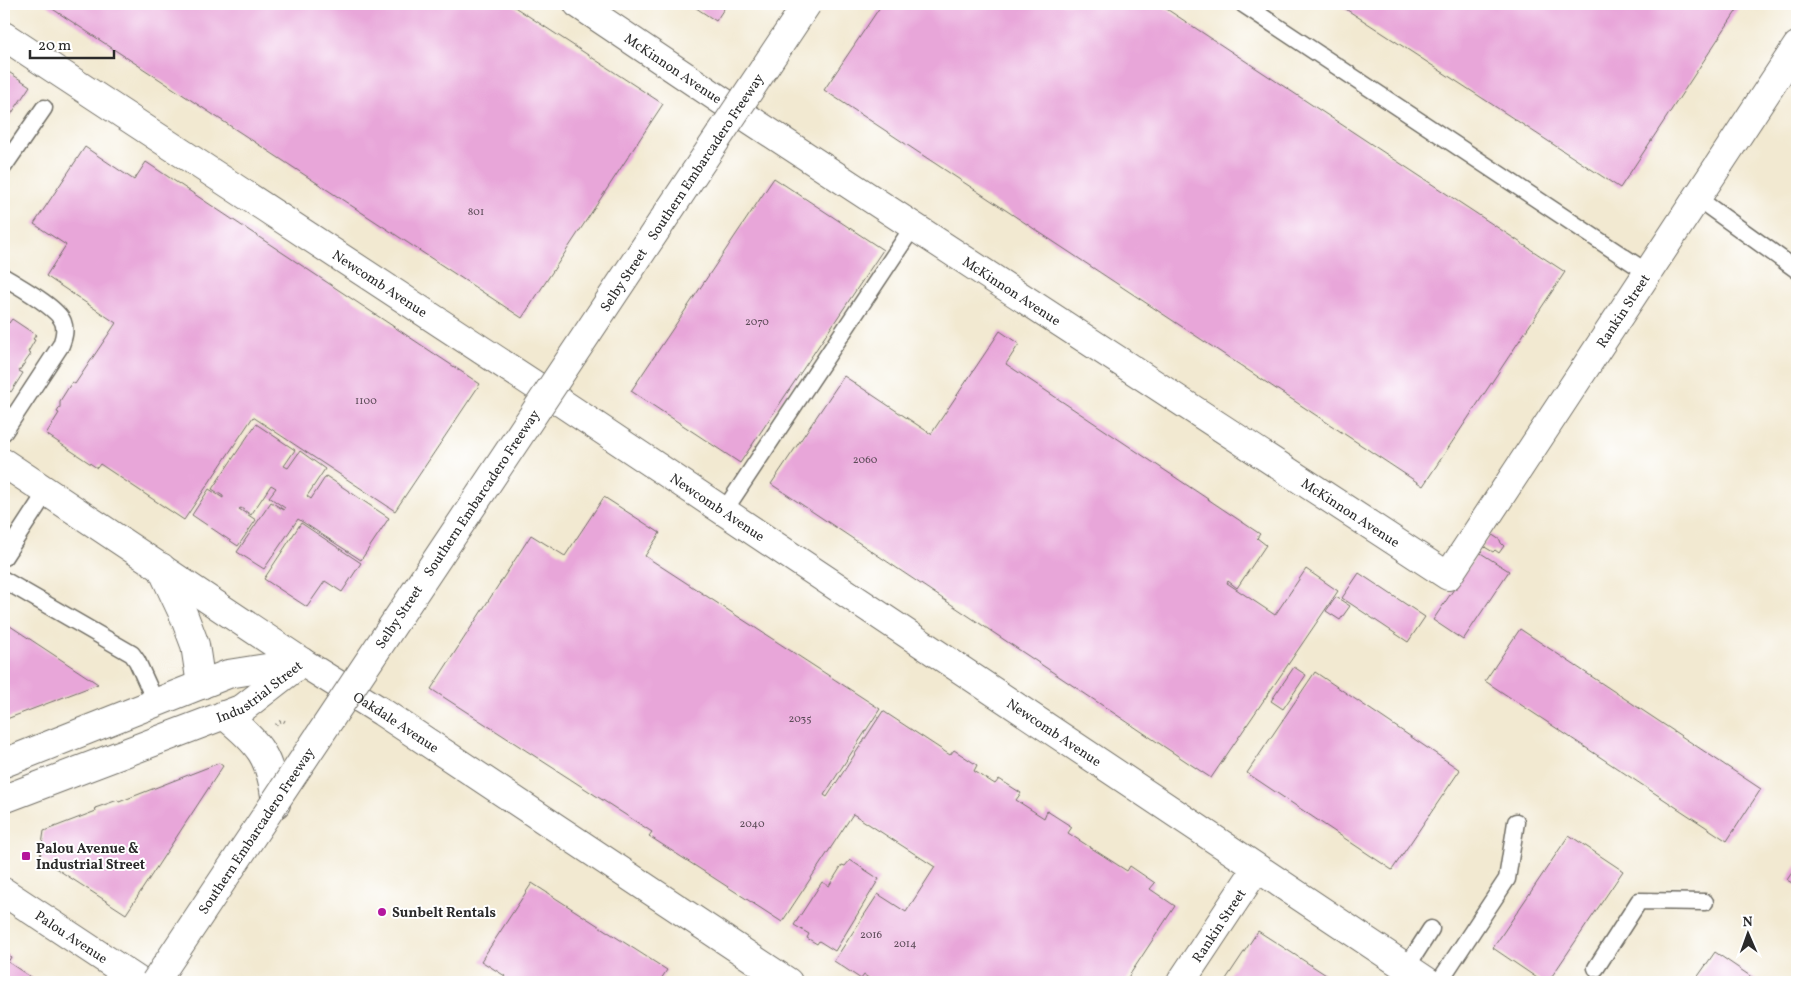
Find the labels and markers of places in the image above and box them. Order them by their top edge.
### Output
place label: Palou Avenue & Industrial Street [36,840,145,875]
marker: Palou Avenue & Industrial Street [20,850,32,862]
place label: Sunbelt Rentals [392,904,496,923]
marker: Sunbelt Rentals [376,906,388,918]

